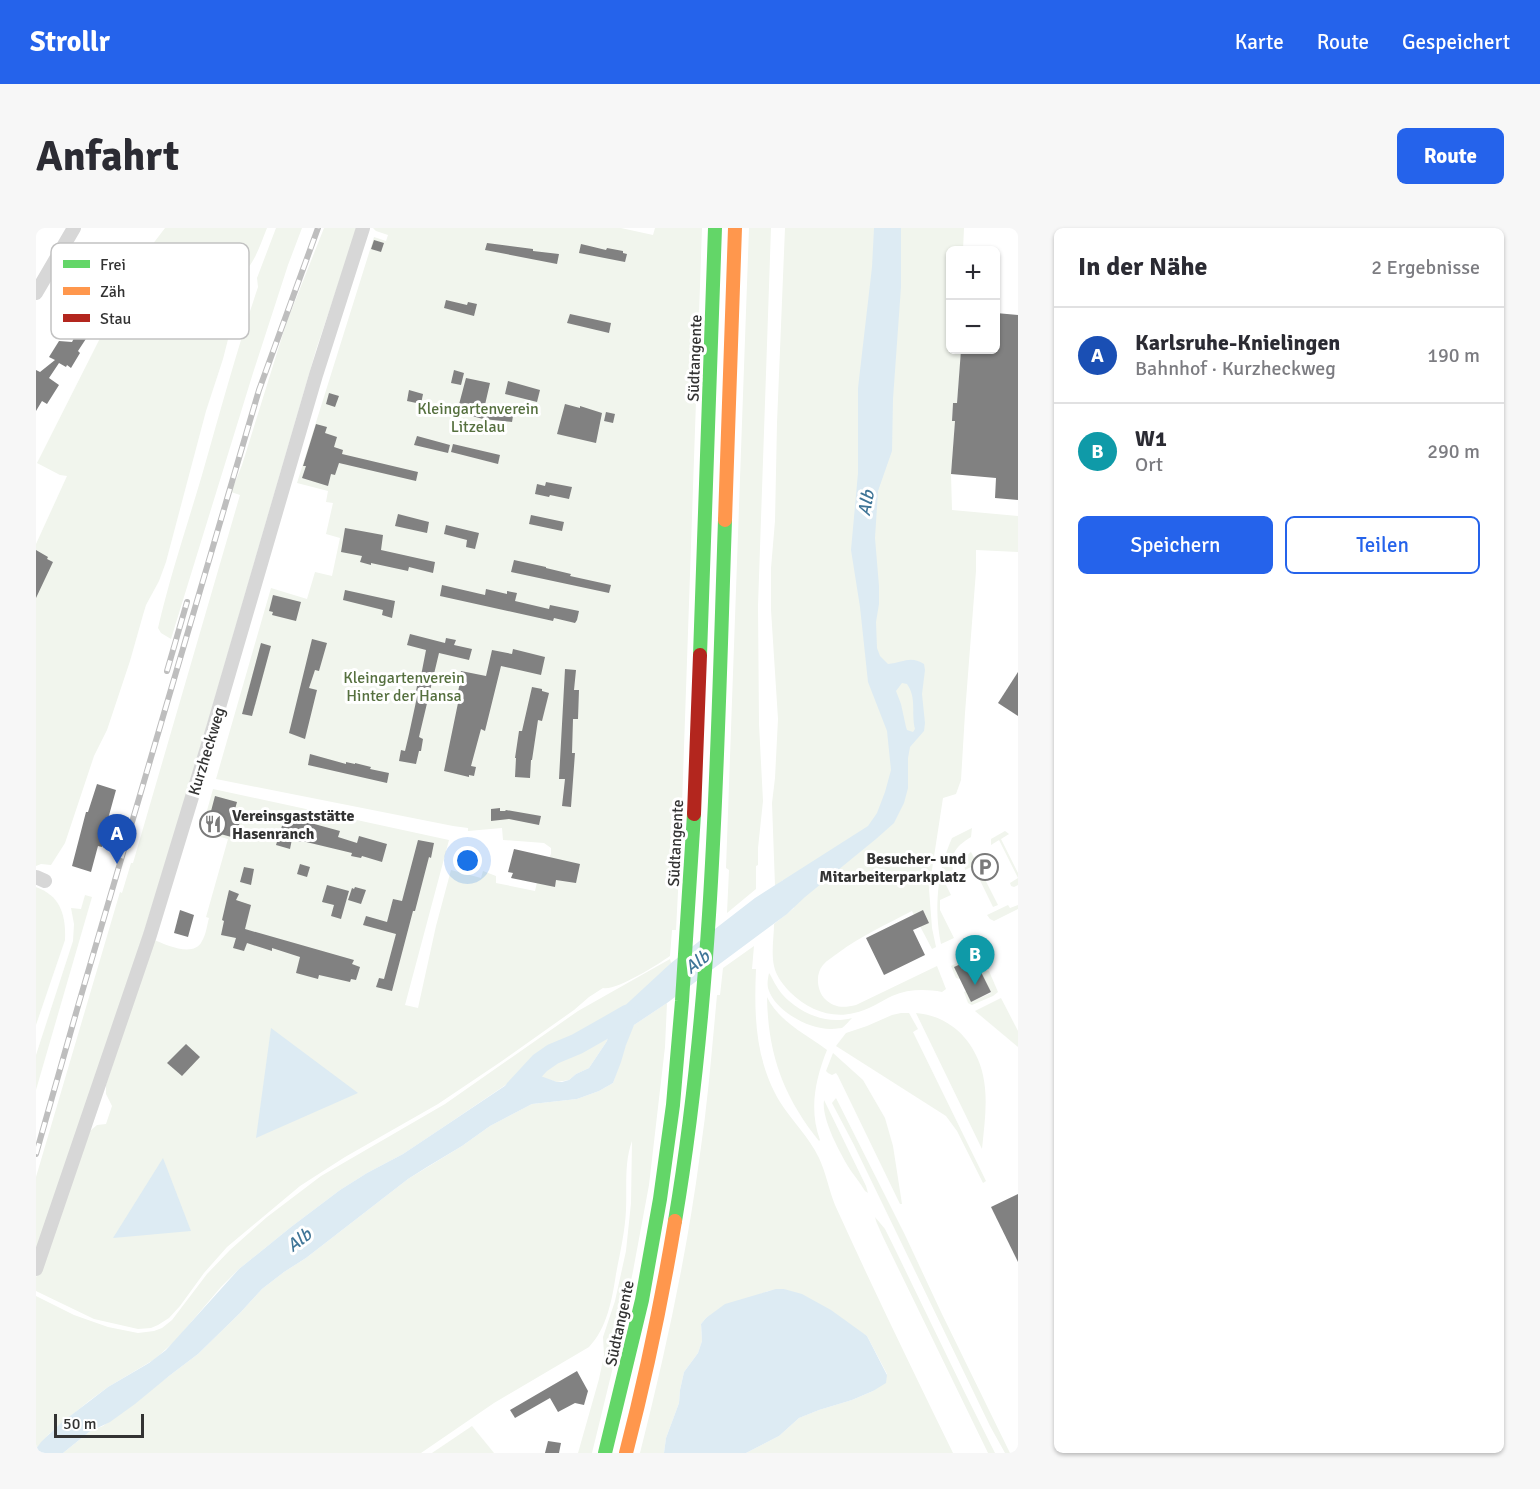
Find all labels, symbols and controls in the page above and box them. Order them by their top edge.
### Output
text: Strollr [30,25,110,59]
text: Karte [1235,29,1284,55]
text: Route [1317,29,1369,55]
text: Gespeichert [1402,29,1510,55]
button: Route [1397,128,1504,184]
text: Anfahrt [36,131,179,182]
legend [51,243,249,339]
map controls [946,246,1000,354]
button: + [946,246,1000,300]
text: In der Nähe [1078,251,1208,283]
text: Frei [100,255,126,275]
text: 2 Ergebnisse [1371,255,1480,280]
text: Zäh [100,282,126,302]
button: − [946,300,1000,354]
text: Stau [100,309,131,329]
street label: Südtangente [683,314,707,402]
text: Karlsruhe-Knielingen [1135,329,1340,356]
text: A [1091,343,1104,368]
text: 190 m [1427,343,1480,368]
text: Bahnhof · Kurzheckweg [1135,356,1336,381]
park label: Kleingartenverein Litzelau [417,399,539,437]
text: W1 [1135,425,1167,452]
text: B [1091,439,1104,464]
text: 290 m [1427,439,1480,464]
text: Ort [1135,452,1163,477]
water label: Alb [853,487,880,518]
button: Speichern [1078,516,1273,574]
button: Teilen [1285,516,1480,574]
park label: Kleingartenverein Hinter der Hansa [343,668,465,706]
street label: Kurzheckweg [184,705,230,798]
street label: Südtangente [664,799,688,887]
place label: Vereinsgaststätte Hasenranch [232,806,354,844]
restaurant icon: Vereinsgaststätte Hasenranch [198,809,228,839]
pin: A [98,814,136,864]
your location [453,846,482,875]
place label: Besucher- und Mitarbeiterparkplatz [819,849,966,887]
parking icon: Besucher- und Mitarbeiterparkplatz [970,852,1000,882]
pin: B [956,936,994,985]
water label: Alb [680,945,715,978]
water label: Alb [282,1223,317,1256]
street label: Südtangente [601,1278,639,1368]
scale bar [54,1411,144,1438]
text: 50 m [63,1414,97,1434]

